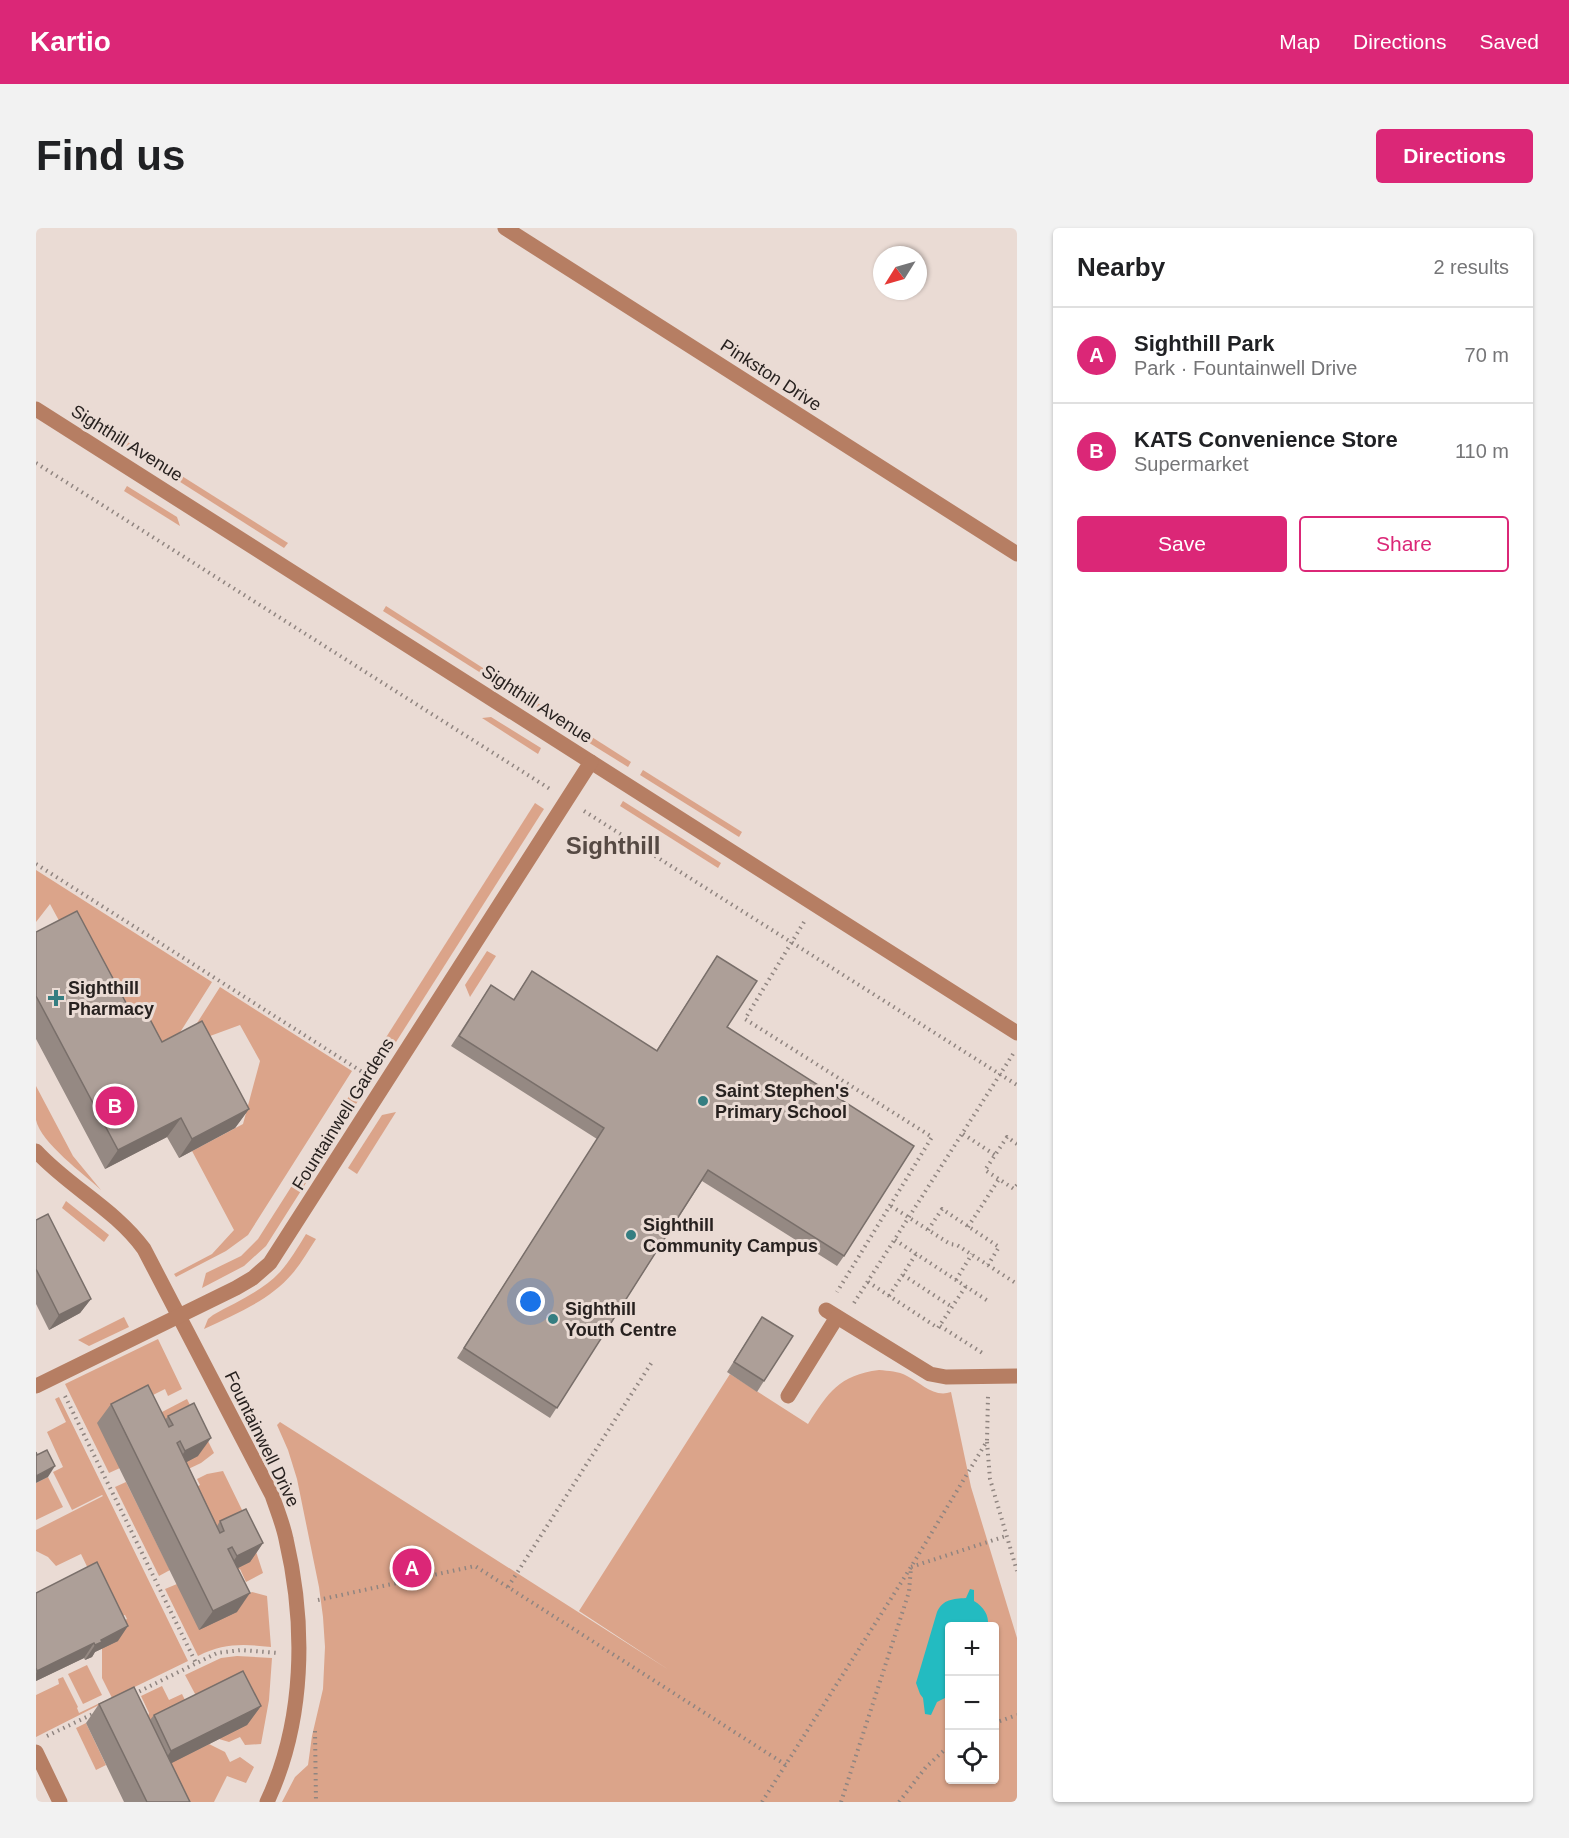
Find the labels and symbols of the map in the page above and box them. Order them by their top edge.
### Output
north arrow [873,246,927,300]
street label: Pinkston Drive [717,335,825,415]
street label: Sighthill Avenue [68,401,186,485]
street label: Sighthill Avenue [478,661,596,747]
district label: Sighthill [566,832,660,859]
place label: Sighthill Pharmacy [68,978,154,1019]
marker: Sighthill Pharmacy [49,991,63,1005]
street label: Fountainwell Gardens [288,1034,398,1194]
place label: Saint Stephen's Primary School [715,1081,849,1122]
pin: B [96,1084,134,1128]
marker: Saint Stephen's Primary School [696,1094,710,1108]
place label: Sighthill Community Campus [643,1215,818,1256]
marker: Sighthill Community Campus [624,1228,638,1242]
your location [516,1287,545,1316]
place label: Sighthill Youth Centre [565,1299,677,1340]
marker: Sighthill Youth Centre [546,1312,560,1326]
street label: Fountainwell Drive [221,1368,303,1510]
pin: A [392,1546,431,1590]

